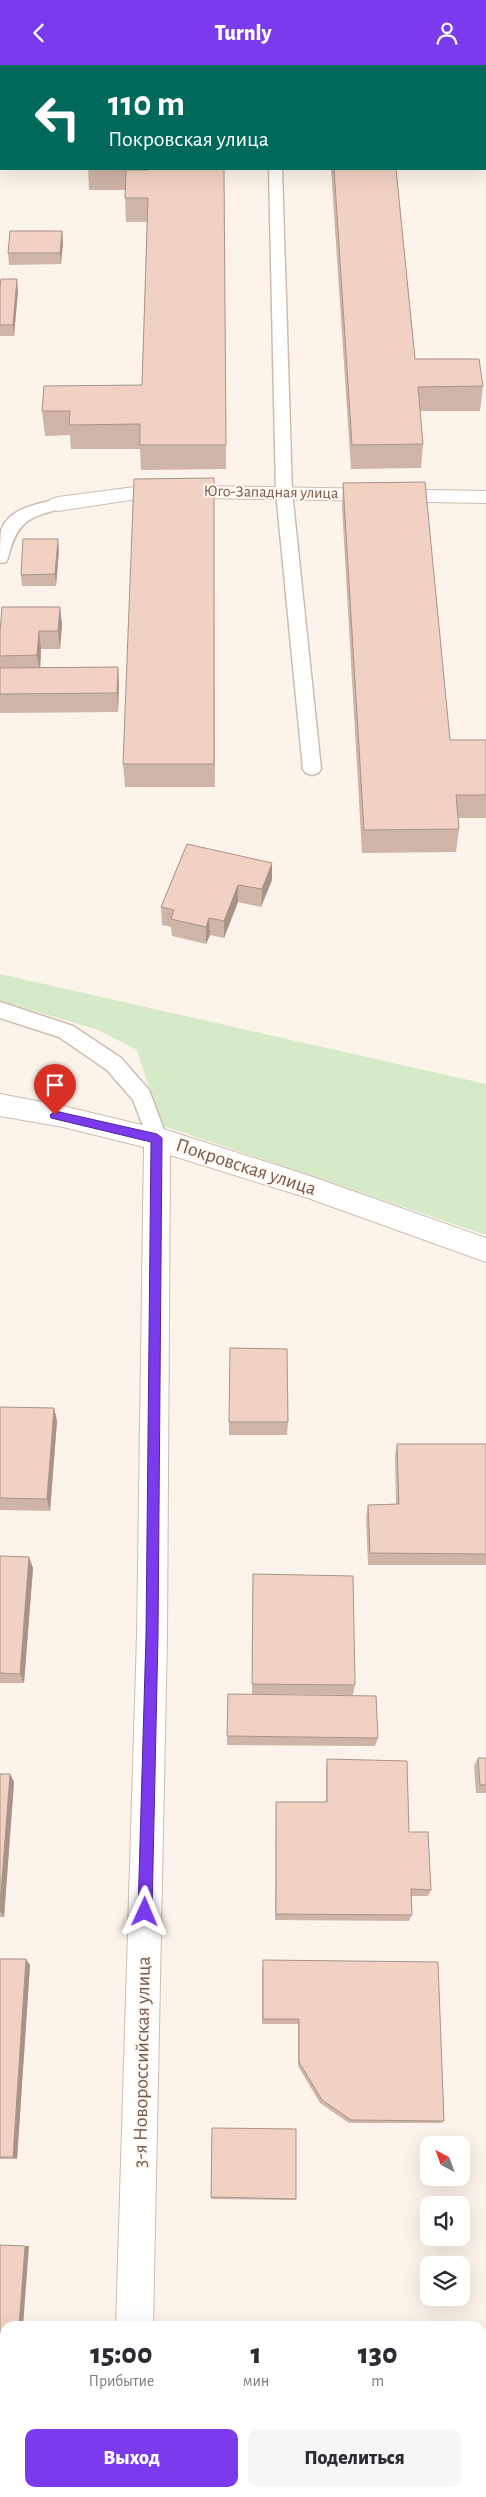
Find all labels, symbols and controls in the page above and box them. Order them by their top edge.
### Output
icon: back [25,19,53,47]
icon: person [433,19,461,47]
text: Turnly [214,22,272,44]
icon: left [25,85,90,150]
text: 110 m [108,87,185,122]
text: Покровская улица [108,128,269,150]
street label: Юго-Западная улица [203,483,339,502]
pin [34,1064,76,1115]
icon: arrive [41,1071,69,1099]
street label: Покровская улица [173,1135,319,1199]
position arrow [118,1885,170,1937]
street label: 3-я Новороссийская улица [130,1956,154,2168]
north arrow [420,2136,470,2186]
map controls [420,2136,470,2306]
button: sound [420,2196,470,2246]
button: layers [420,2256,470,2306]
text: 15:00 [90,2339,152,2369]
text: 1 [251,2339,262,2369]
text: 130 [358,2339,398,2369]
text: Прибытие [88,2373,154,2389]
text: мин [243,2373,269,2389]
text: m [371,2373,384,2389]
button: Выход [25,2429,238,2487]
button: Поделиться [248,2429,461,2487]

